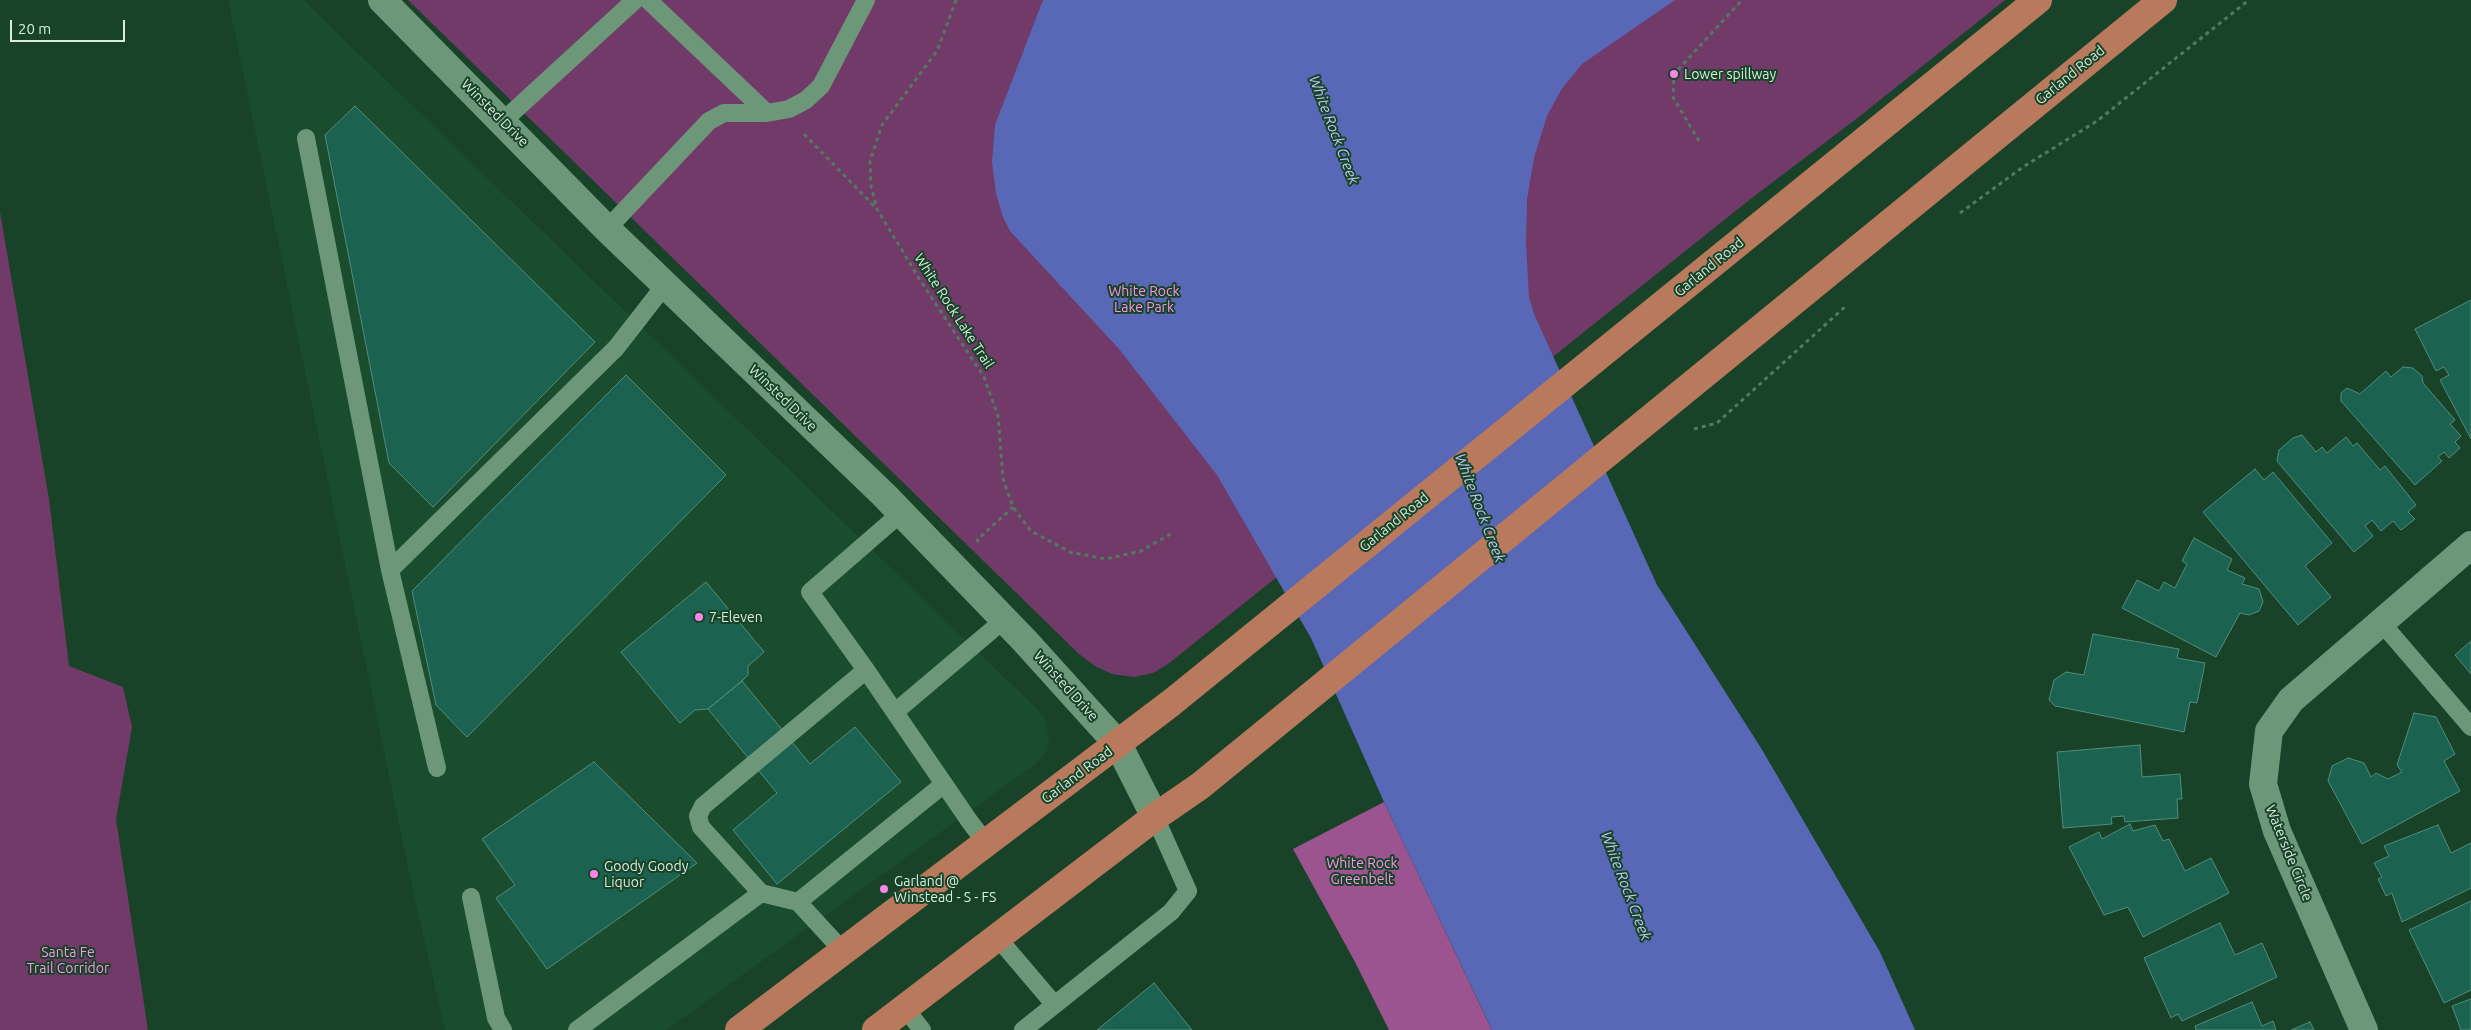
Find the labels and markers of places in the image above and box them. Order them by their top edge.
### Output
place label: Lower spillway [1684,66,1776,82]
marker: Lower spillway [1668,68,1680,80]
place label: 7-Eleven [709,609,763,625]
marker: 7-Eleven [693,611,705,623]
place label: Goody Goody Liquor [604,858,688,890]
marker: Goody Goody Liquor [588,868,600,880]
place label: Garland @ Winstead - S - FS [894,873,996,906]
marker: Garland @ Winstead - S - FS [878,883,890,895]

